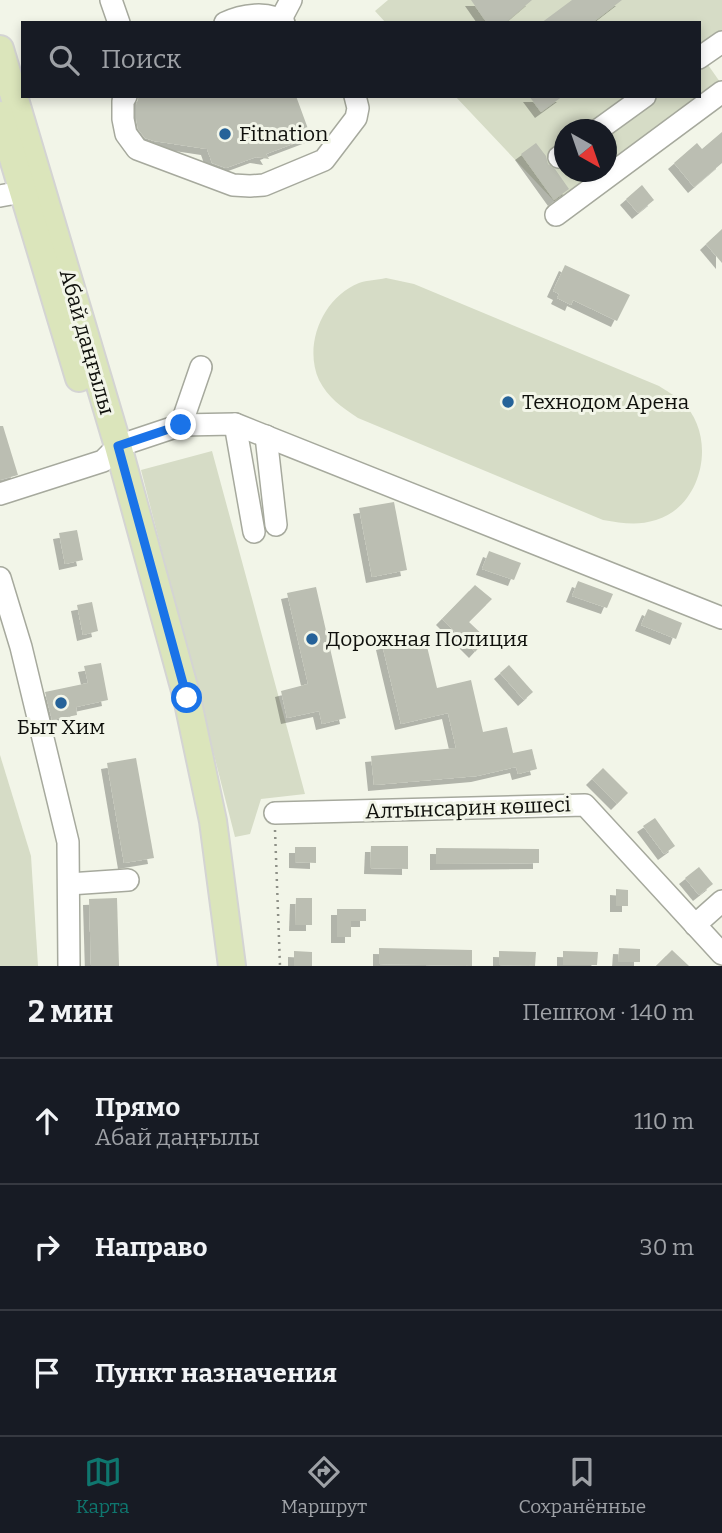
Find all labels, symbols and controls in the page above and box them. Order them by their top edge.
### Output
search box [21,21,701,98]
icon: search [45,41,83,79]
text: Поиск [101,44,181,75]
north arrow [554,119,617,182]
place label: Fitnation [239,121,328,147]
marker: Fitnation [217,126,233,142]
street label: Абай даңғылы [54,266,120,418]
place label: Технодом Арена [522,389,690,415]
marker: Технодом Арена [500,394,516,410]
route end [165,409,196,440]
place label: Дорожная Полиция [326,626,528,652]
marker: Дорожная Полиция [304,631,320,647]
route start [171,682,202,713]
marker: Быт Хим [53,695,69,711]
place label: Быт Хим [17,714,105,740]
street label: Алтынсарин көшесі [365,791,571,825]
text: 2 мин [28,994,113,1030]
text: Пешком · 140 m [522,998,694,1026]
text: Прямо [95,1092,180,1123]
icon: ahead [28,1102,66,1140]
text: 110 m [634,1107,694,1135]
text: Абай даңғылы [95,1123,260,1151]
icon: right [28,1228,66,1266]
text: Направо [95,1232,208,1263]
text: 30 m [640,1233,694,1261]
icon: arrive [28,1354,66,1392]
text: Пункт назначения [95,1358,337,1389]
tab: Карта [76,1453,129,1518]
tab: Маршрут [281,1453,367,1518]
tab: Сохранённые [519,1453,646,1518]

